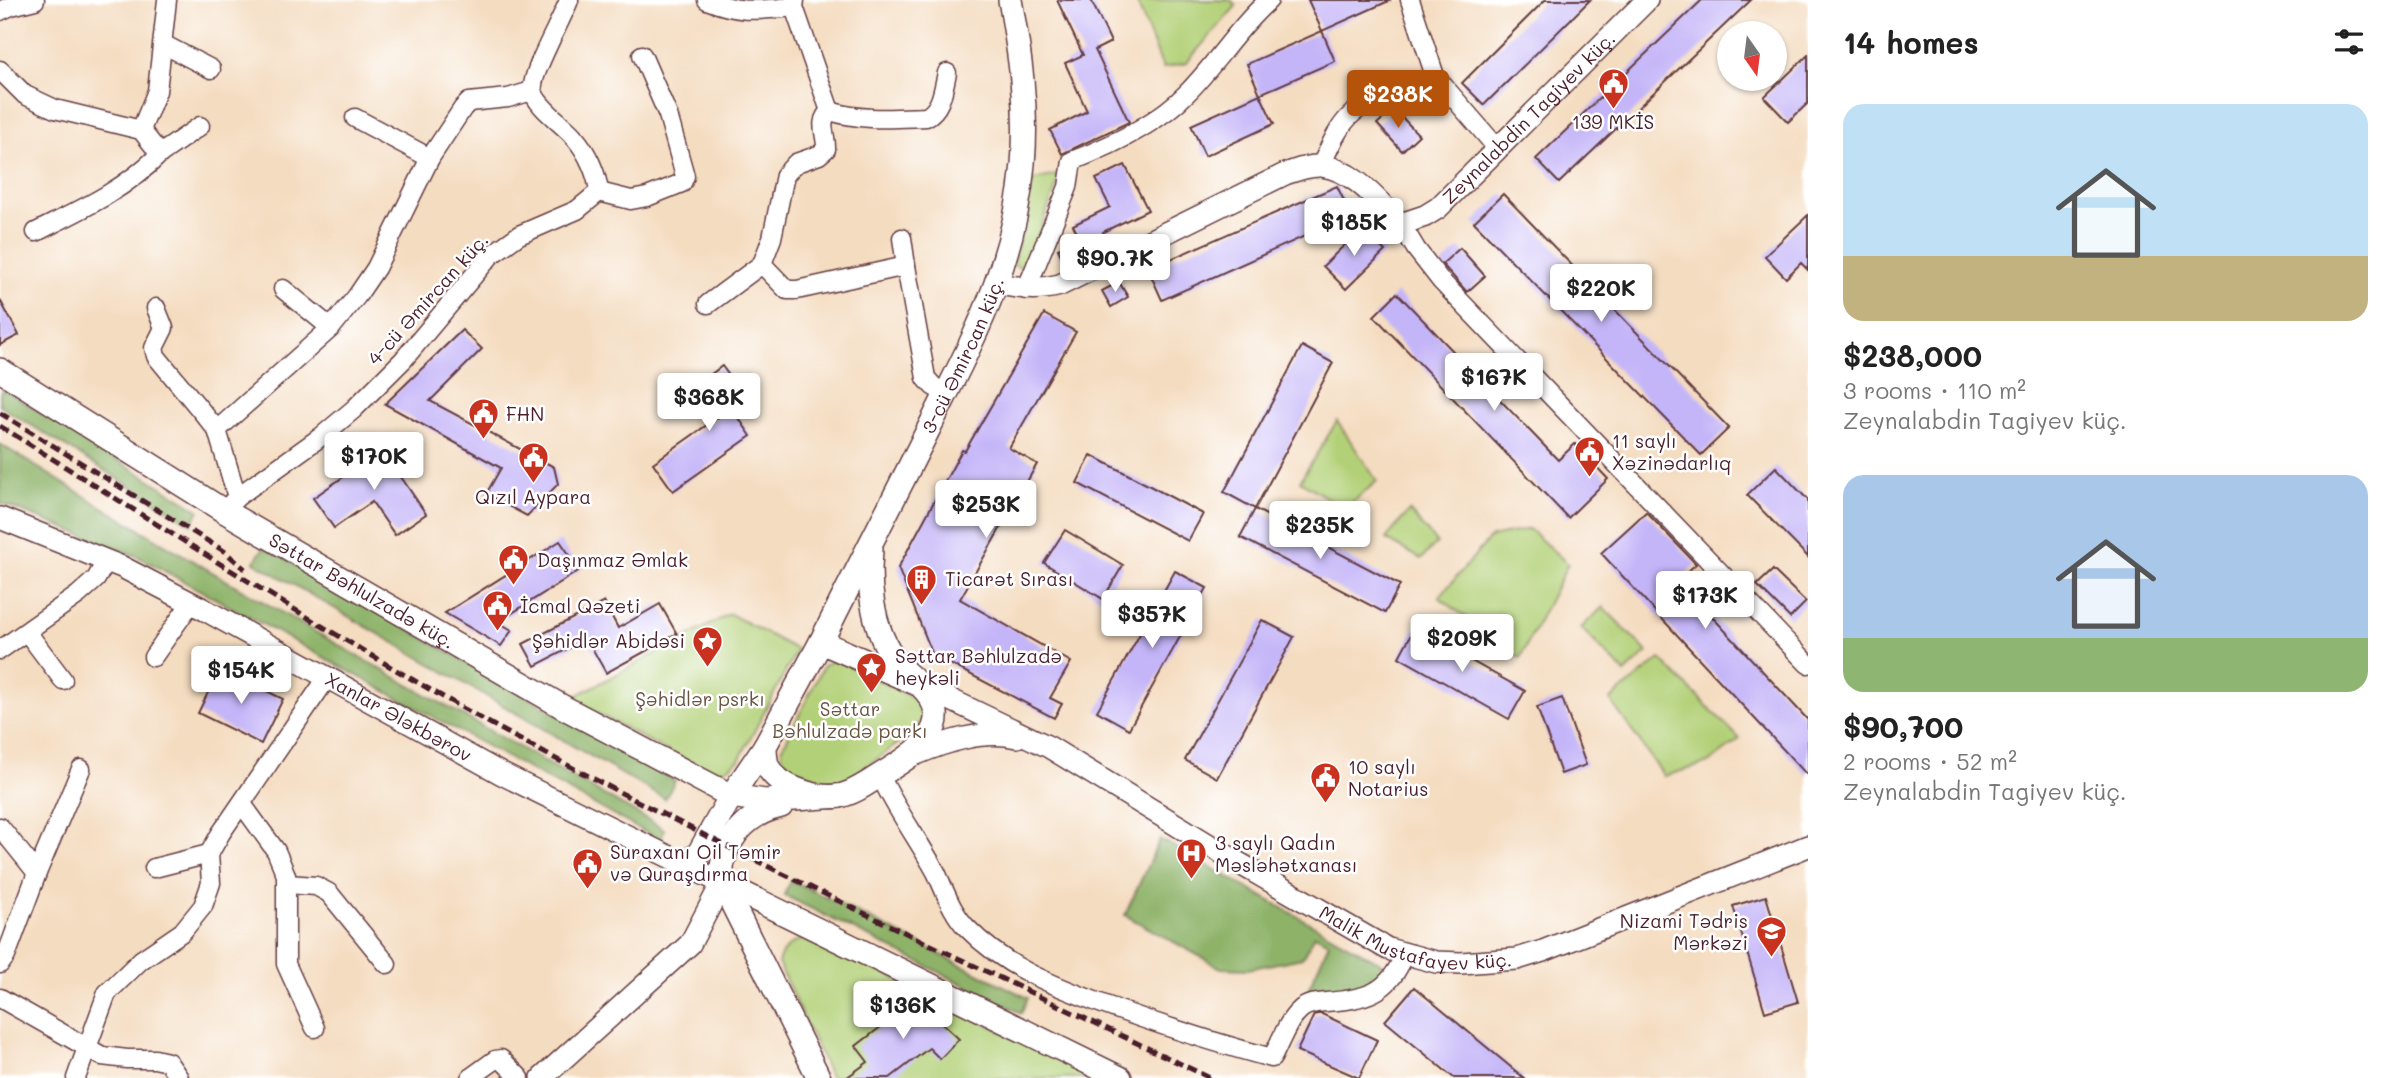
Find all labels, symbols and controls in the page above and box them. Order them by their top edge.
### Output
north arrow [1717,21,1787,91]
map controls [1717,21,1787,91]
text: 14 homes [1843,22,1979,62]
icon: filters [2330,23,2368,61]
street label: Zeynalabdin Tagiyev küç. [1436,26,1620,209]
public building icon: 139 MKİS [1596,66,1630,110]
pin: $238K [1349,71,1447,130]
text: $238K [1363,78,1433,108]
place label: 139 MKİS [1572,109,1654,134]
icon: home [2043,150,2169,276]
pin: $185K [1305,198,1403,258]
text: $185K [1320,206,1388,236]
street label: 4-cü Əmircan küç. [362,227,494,370]
pin: $90.7K [1058,234,1172,294]
text: $90.7K [1076,242,1154,272]
pin: $220K [1552,264,1650,324]
text: $220K [1566,272,1636,302]
street label: 3-cü Əmircan küç. [915,274,1009,437]
text: $238,000 [1843,335,1982,375]
pin: $167K [1445,354,1543,413]
text: $167K [1461,361,1527,391]
pin: $368K [660,374,758,433]
text: 3 rooms · 110 m² [1843,375,2026,405]
text: $368K [673,381,745,411]
public building icon: FHN [466,397,500,441]
place label: FHN [506,401,544,426]
text: Zeynalabdin Tagiyev küç. [1843,405,2127,435]
place label: 11 saylı Xəzinədarlıq [1612,428,1731,475]
pin: $170K [325,433,423,492]
public building icon: 11 saylı Xəzinədarlıq [1572,435,1606,479]
text: $170K [340,440,408,470]
public building icon: Qızıl Aypara [516,441,550,485]
pin: $253K [937,480,1035,540]
place label: Qızıl Aypara [475,484,591,509]
text: $253K [951,488,1021,518]
pin: $235K [1271,502,1369,561]
text: $235K [1285,509,1355,539]
icon: home [2043,521,2169,647]
street label: Səttar Bəhlulzadə küç. [265,527,460,654]
public building icon: Daşınmaz Əmlak [497,543,531,587]
place label: Daşınmaz Əmlak [537,547,688,572]
building icon: Ticarət Sırası [905,562,939,606]
place label: Ticarət Sırası [945,566,1073,591]
pin: $173K [1656,572,1754,631]
text: $173K [1672,579,1738,609]
public building icon: İcmal Qəzeti [480,589,514,633]
pin: $357K [1103,590,1201,650]
place label: İcmal Qəzeti [520,593,640,618]
text: $357K [1117,598,1187,628]
pin: $209K [1413,614,1511,674]
text: $209K [1427,622,1497,652]
place icon: Şəhidlər Abidəsi [691,624,725,668]
place label: Şəhidlər Abidəsi [532,628,685,653]
place label: Səttar Bəhlulzadə heykəli [895,643,1062,690]
pin: $154K [192,646,290,706]
place icon: Səttar Bəhlulzadə heykəli [855,650,889,694]
text: $154K [207,654,275,684]
street label: Xanlar Ələkbərov [321,666,476,767]
park label: Şəhidlər psrkı [635,686,765,711]
park label: Səttar Bəhlulzadə parkı [772,696,928,743]
text: $90,700 [1843,706,1963,746]
text: 2 rooms · 52 m² [1843,746,2017,776]
place label: 10 saylı Notarius [1348,754,1428,801]
public building icon: 10 saylı Notarius [1308,761,1342,805]
text: Zeynalabdin Tagiyev küç. [1843,776,2127,806]
place label: 3 saylı Qadın Məsləhətxanası [1215,830,1358,877]
hospital icon: 3 saylı Qadın Məsləhətxanası [1175,837,1209,881]
place label: Suraxanı Oil Təmir və Quraşdırma [610,839,781,886]
public building icon: Suraxanı Oil Təmir və Quraşdırma [570,846,604,890]
street label: Malik Mustafayev küç. [1315,899,1513,975]
place label: Nizami Tədris Mərkəzi [1620,908,1748,955]
school or university icon: Nizami Tədris Mərkəzi [1754,915,1788,959]
pin: $136K [854,982,952,1041]
text: $136K [869,989,937,1019]

